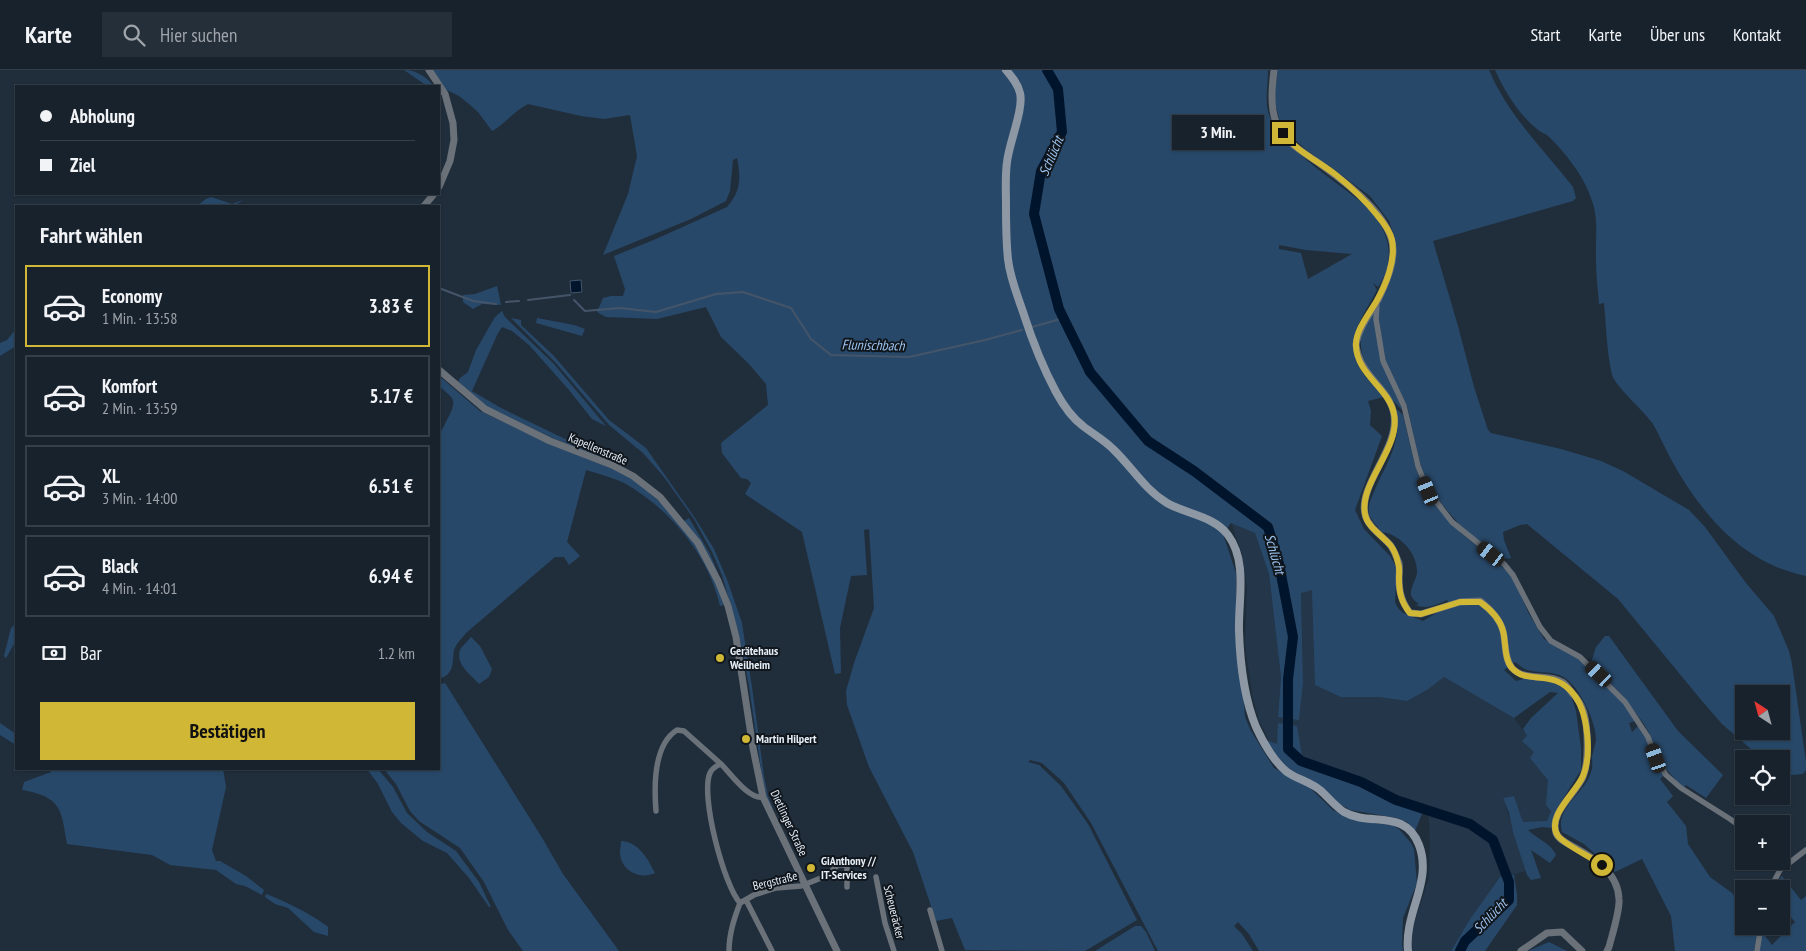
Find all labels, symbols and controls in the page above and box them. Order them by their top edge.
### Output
search box [102,12,452,57]
text: Karte [25,19,72,50]
icon: search [120,21,148,49]
text: Hier suchen [160,23,237,47]
text: Start [1530,23,1561,46]
text: Karte [1589,23,1622,46]
text: Über uns [1650,23,1705,46]
text: Kontakt [1733,23,1781,46]
text: Abholung [70,104,135,128]
callout: 3 Min. [1173,116,1266,150]
text: 3 Min. [1200,122,1236,142]
route end [1272,122,1294,144]
water label: Schlücht [1035,131,1068,179]
text: Ziel [70,153,95,177]
text: Fahrt wählen [40,221,143,249]
icon: car [42,284,87,329]
text: Economy [102,284,162,308]
text: 3.83 € [369,294,413,318]
text: 1 Min. · 13:58 [102,308,177,328]
water label: Flunischbach [841,335,905,355]
icon: car [42,374,87,419]
text: Komfort [102,374,157,398]
text: 5.17 € [370,384,413,408]
text: 2 Min. · 13:59 [102,398,177,418]
street label: Kapellenstraße [566,429,630,468]
icon: car [42,464,87,509]
text: XL [102,464,120,488]
text: 6.51 € [369,474,413,498]
car [1415,474,1440,508]
text: 3 Min. · 14:00 [102,488,177,508]
water label: Schlücht [1261,532,1290,578]
car [1474,539,1507,569]
icon: car [42,554,87,599]
text: Black [102,554,138,578]
text: 6.94 € [369,564,413,588]
text: 4 Min. · 14:01 [102,578,177,598]
icon: cash [40,639,68,667]
text: Bar [80,641,102,665]
text: 1.2 km [378,643,415,663]
place label: Gerätehaus Weilheim [729,643,778,672]
marker: Gerätehaus Weilheim [714,652,726,664]
car [1582,658,1615,690]
north arrow [1735,685,1790,740]
map controls [1735,685,1790,935]
button: Bestätigen [40,702,415,760]
place label: Martin Hilpert [756,731,817,746]
marker: Martin Hilpert [740,733,752,745]
car [1644,741,1667,775]
button: locate [1735,750,1790,805]
street label: Dietlinger Straße [768,787,811,858]
button: + [1735,815,1790,870]
place label: GiAnthony // IT-Services [821,853,877,882]
route start [1591,854,1613,876]
marker: GiAnthony // IT-Services [805,862,817,874]
street label: Bergstraße [751,868,799,893]
button: − [1735,880,1790,935]
street label: Scheueräcker [881,883,909,941]
water label: Schlücht [1469,893,1512,937]

